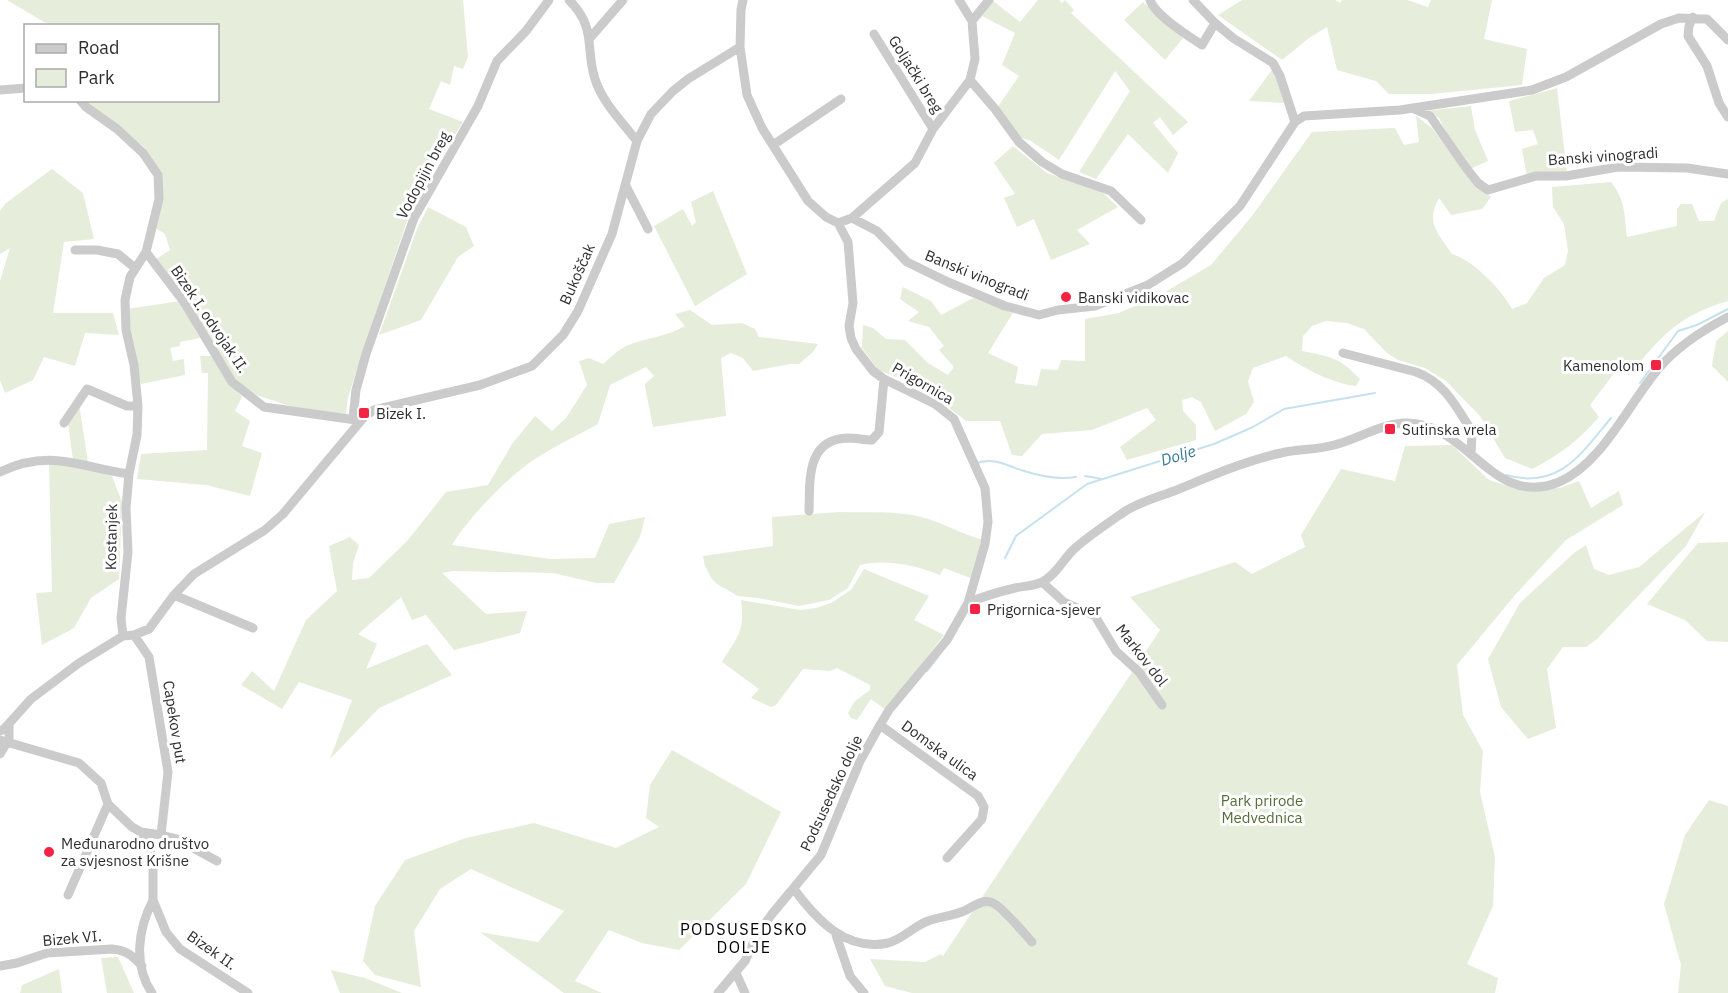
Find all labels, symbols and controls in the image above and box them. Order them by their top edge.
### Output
legend [24,24,219,102]
street label: Goljački breg [885,32,947,116]
text: Road [78,36,119,59]
text: Park [78,66,115,89]
street label: Vodopijin breg [392,128,454,222]
street label: Banski vinogradi [1547,143,1659,169]
street label: Bukoščak [555,240,599,308]
street label: Banski vinogradi [922,245,1032,305]
street label: Bizek I. odvojak II. [167,262,253,376]
place label: Banski vidikovac [1078,288,1190,307]
marker: Banski vidikovac [1059,290,1073,304]
place label: Kamenolom [1563,356,1644,375]
street label: Prigornica [889,358,957,408]
marker: Kamenolom [1649,358,1663,372]
place label: Bizek I. [376,404,426,423]
marker: Bizek I. [357,406,371,420]
place label: Sutinska vrela [1402,420,1497,439]
marker: Sutinska vrela [1383,422,1397,436]
water label: Dolje [1158,440,1198,470]
street label: Kostanjek [101,504,121,570]
place label: Prigornica-sjever [987,600,1101,619]
marker: Prigornica-sjever [968,602,982,616]
street label: Markov dol [1112,620,1172,690]
street label: Capekov put [159,679,191,765]
street label: Domska ulica [898,716,982,784]
street label: Podsusedsko dolje [796,732,866,854]
park label: Park prirode Medvednica [1221,791,1303,827]
place label: Međunarodno društvo za svjesnost Krišne [61,834,209,870]
marker: Međunarodno društvo za svjesnost Krišne [42,845,56,859]
district label: PODSUSEDSKO DOLJE [680,919,808,957]
street label: Bizek VI. [42,926,102,950]
street label: Bizek II. [184,926,240,974]

